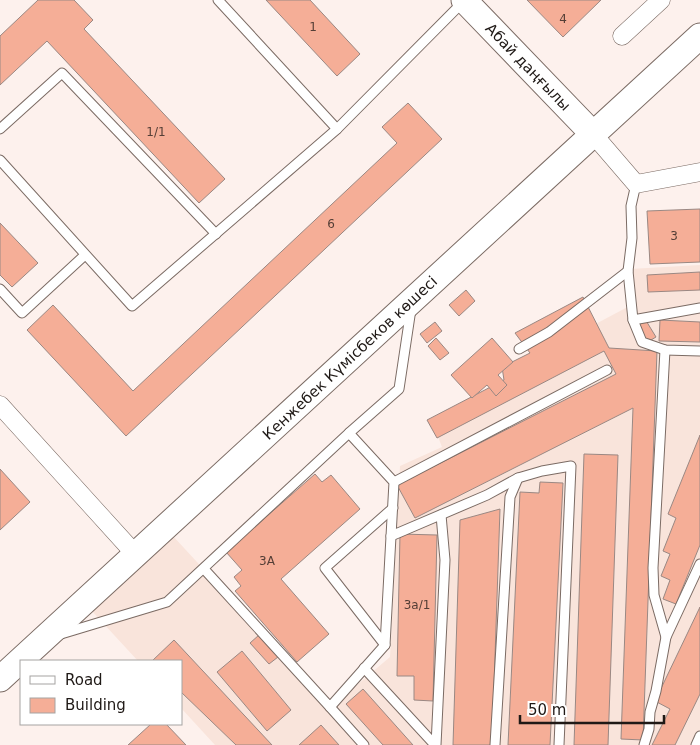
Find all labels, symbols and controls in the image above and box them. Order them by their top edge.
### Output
house number: 4 [559,12,567,26]
street label: Абай даңғылы [482,19,574,115]
house number: 1 [309,20,317,34]
house number: 1/1 [146,125,166,139]
house number: 6 [327,217,335,231]
house number: 3 [670,229,678,243]
street label: Кенжебек Күмісбеков көшесі [259,272,441,444]
house number: 3А [259,554,276,568]
house number: 3а/1 [404,598,430,612]
legend [20,660,182,725]
text: Road [65,671,103,689]
scale bar [520,692,664,724]
text: Building [65,696,126,714]
text: 50 m [528,701,566,719]

